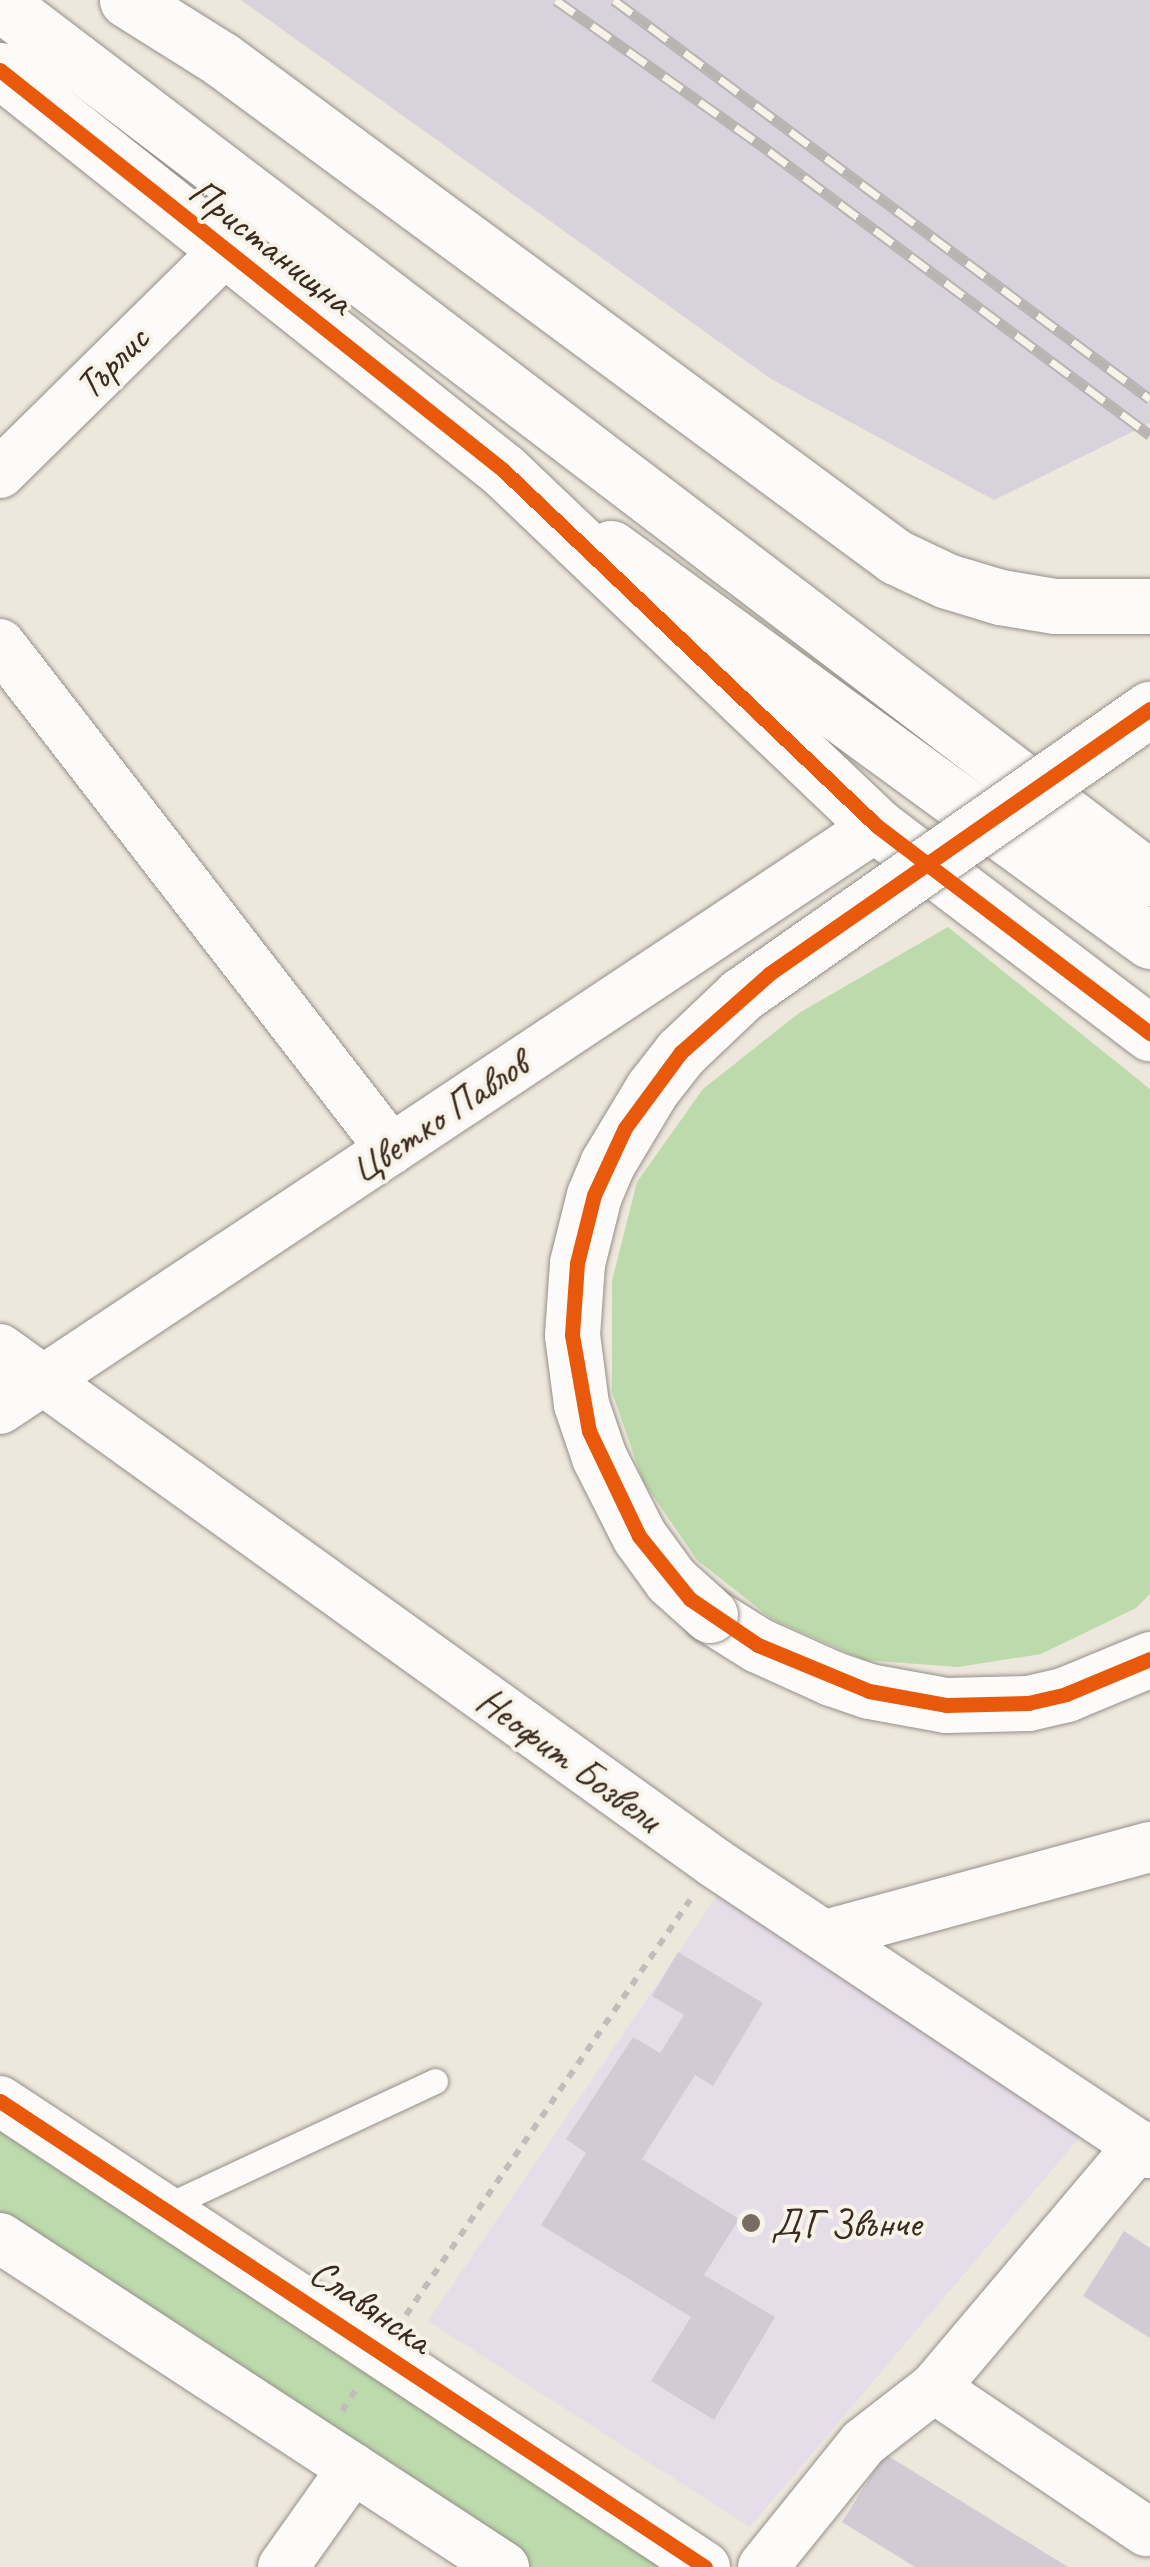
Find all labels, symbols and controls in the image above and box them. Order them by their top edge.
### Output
street label: Пристанищна [180,167,362,325]
street label: Търлис [65,315,159,409]
street label: Цветко Павлов [341,1040,537,1194]
street label: Неофит Бозвели [467,1676,671,1842]
place label: ДГ Звънче [771,2199,921,2247]
marker: ДГ Звънче [740,2212,762,2234]
street label: Славянска [301,2248,441,2364]

